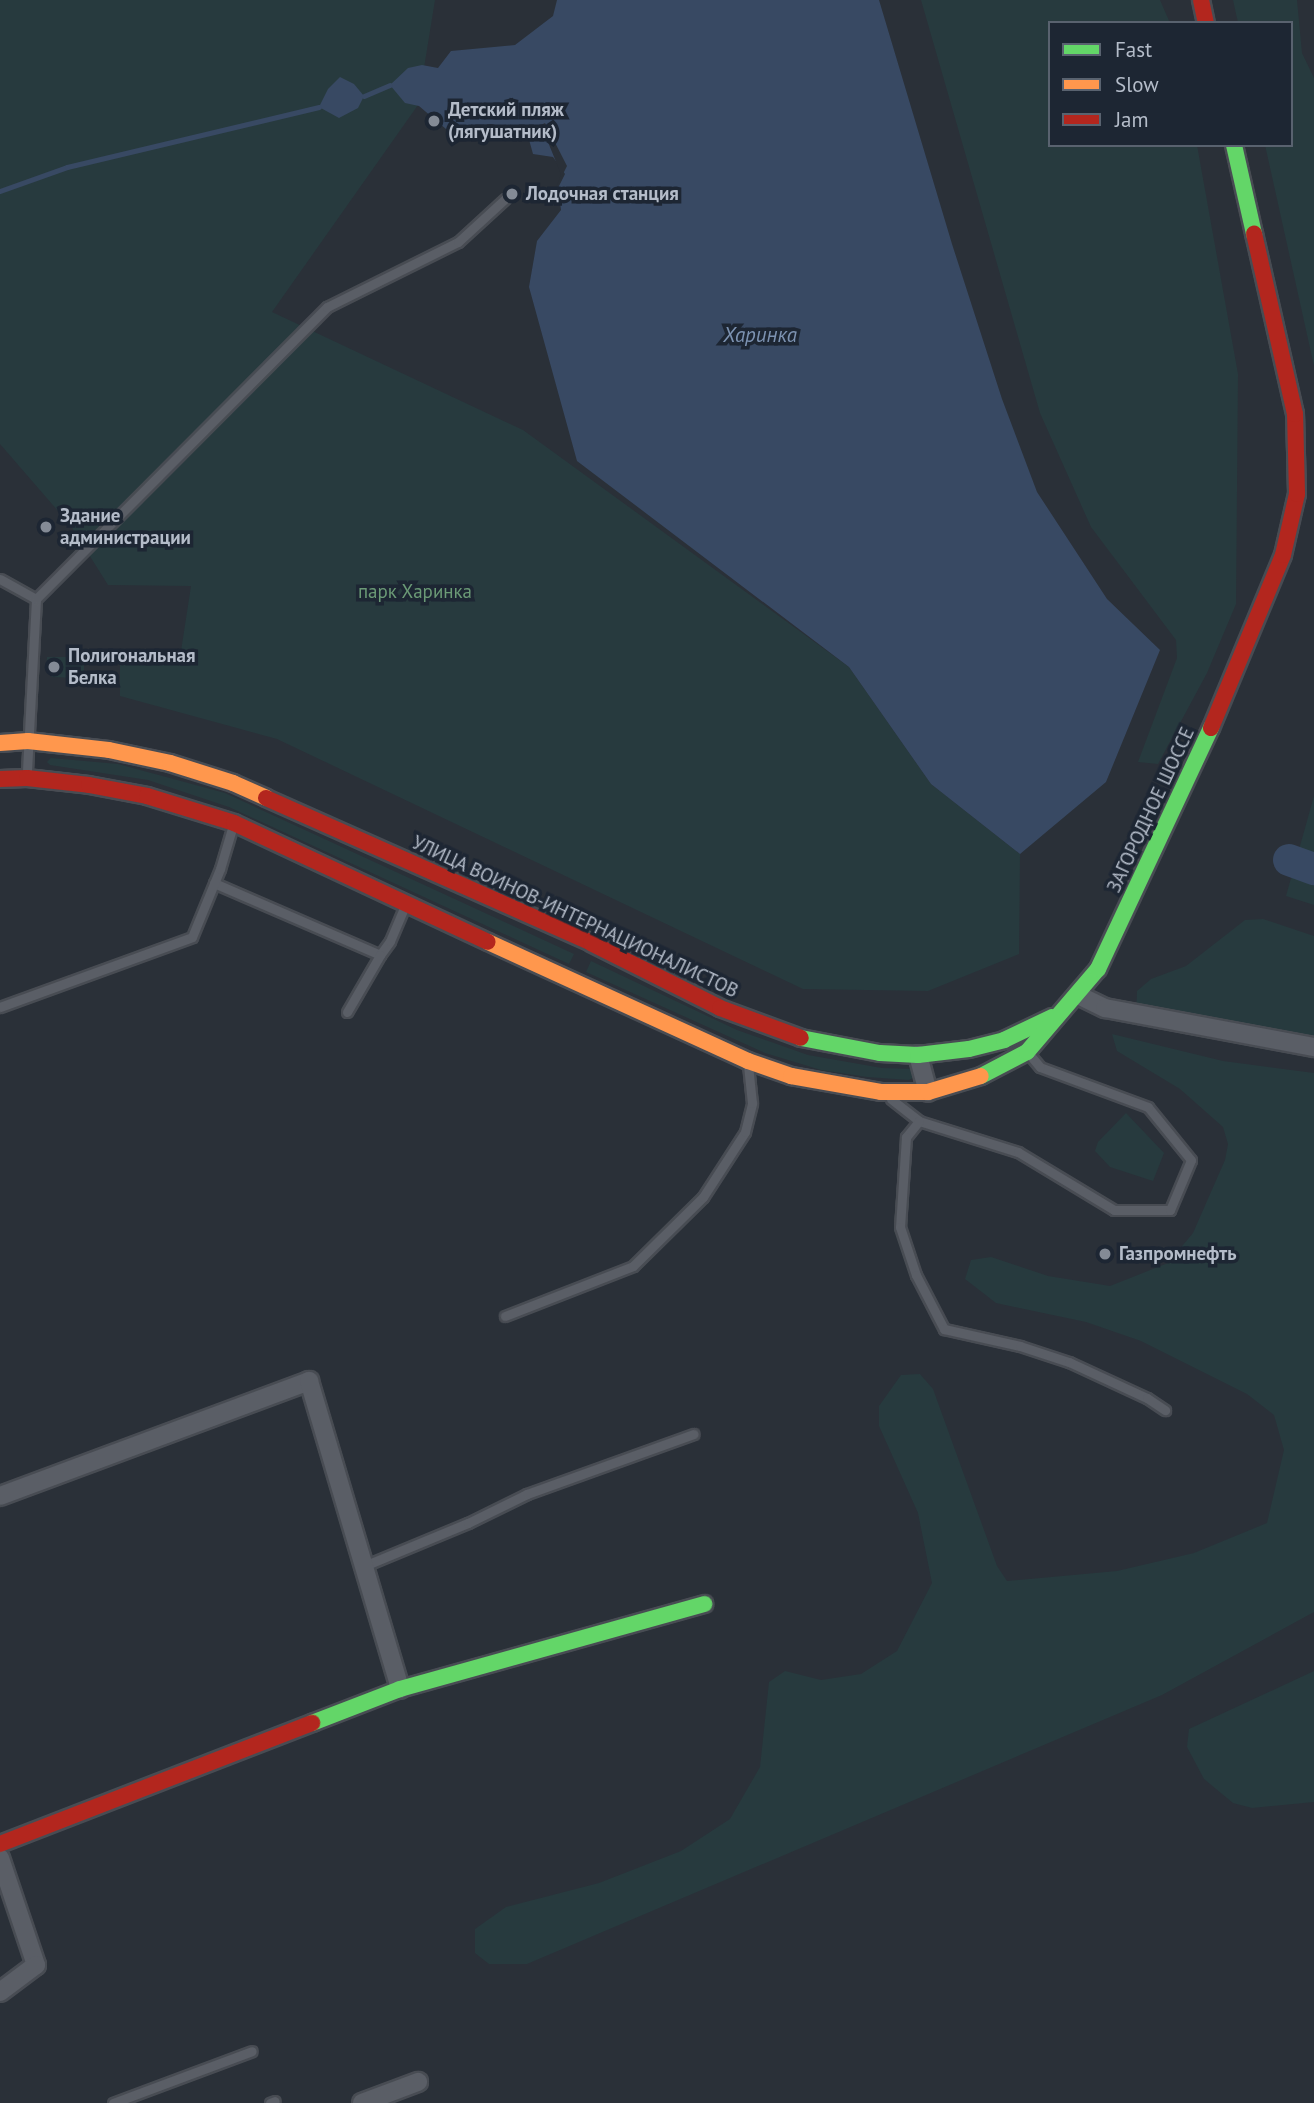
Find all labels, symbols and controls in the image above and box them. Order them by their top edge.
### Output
legend [1048,21,1293,147]
text: Fast [1115,36,1152,63]
text: Slow [1115,71,1159,98]
place label: Детский пляж (лягушатник) [448,99,564,143]
text: Jam [1115,106,1149,133]
marker: Детский пляж (лягушатник) [426,113,442,129]
place label: Лодочная станция [526,183,679,205]
marker: Лодочная станция [504,186,520,202]
water label: Харинка [723,322,797,348]
place label: Здание администрации [60,505,191,549]
marker: Здание администрации [38,519,54,535]
park label: парк Харинка [358,581,472,603]
place label: Полигональная Белка [68,645,196,689]
marker: Полигональная Белка [46,659,62,675]
street label: ЗАГОРОДНОЕ ШОССЕ [1103,724,1199,896]
street label: УЛИЦА ВОИНОВ-ИНТЕРНАЦИОНАЛИСТОВ [408,831,742,1003]
place label: Газпромнефть [1119,1243,1236,1265]
marker: Газпромнефть [1097,1246,1113,1262]

